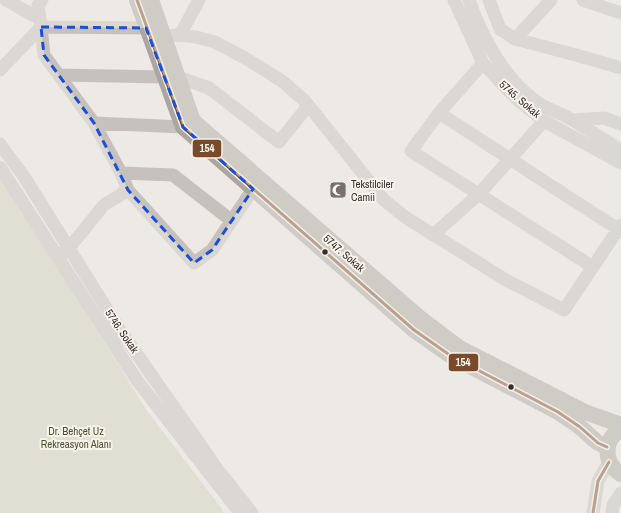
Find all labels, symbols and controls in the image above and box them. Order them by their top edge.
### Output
street label: 5745. Sokak [496,77,544,121]
line badge: 154 [192,139,222,158]
text: 154 [199,141,215,155]
place label: Tekstilciler Camii [351,177,394,204]
mosque icon: Tekstilciler Camii [328,180,348,200]
street label: 5747. Sokak [320,231,368,275]
unlabelled marker [320,247,330,257]
street label: 5746. Sokak [102,306,142,356]
line badge: 154 [448,353,479,372]
text: 154 [455,355,471,369]
unlabelled marker [506,382,516,392]
park label: Dr. Behçet Uz Rekreasyon Alanı [41,424,111,451]

